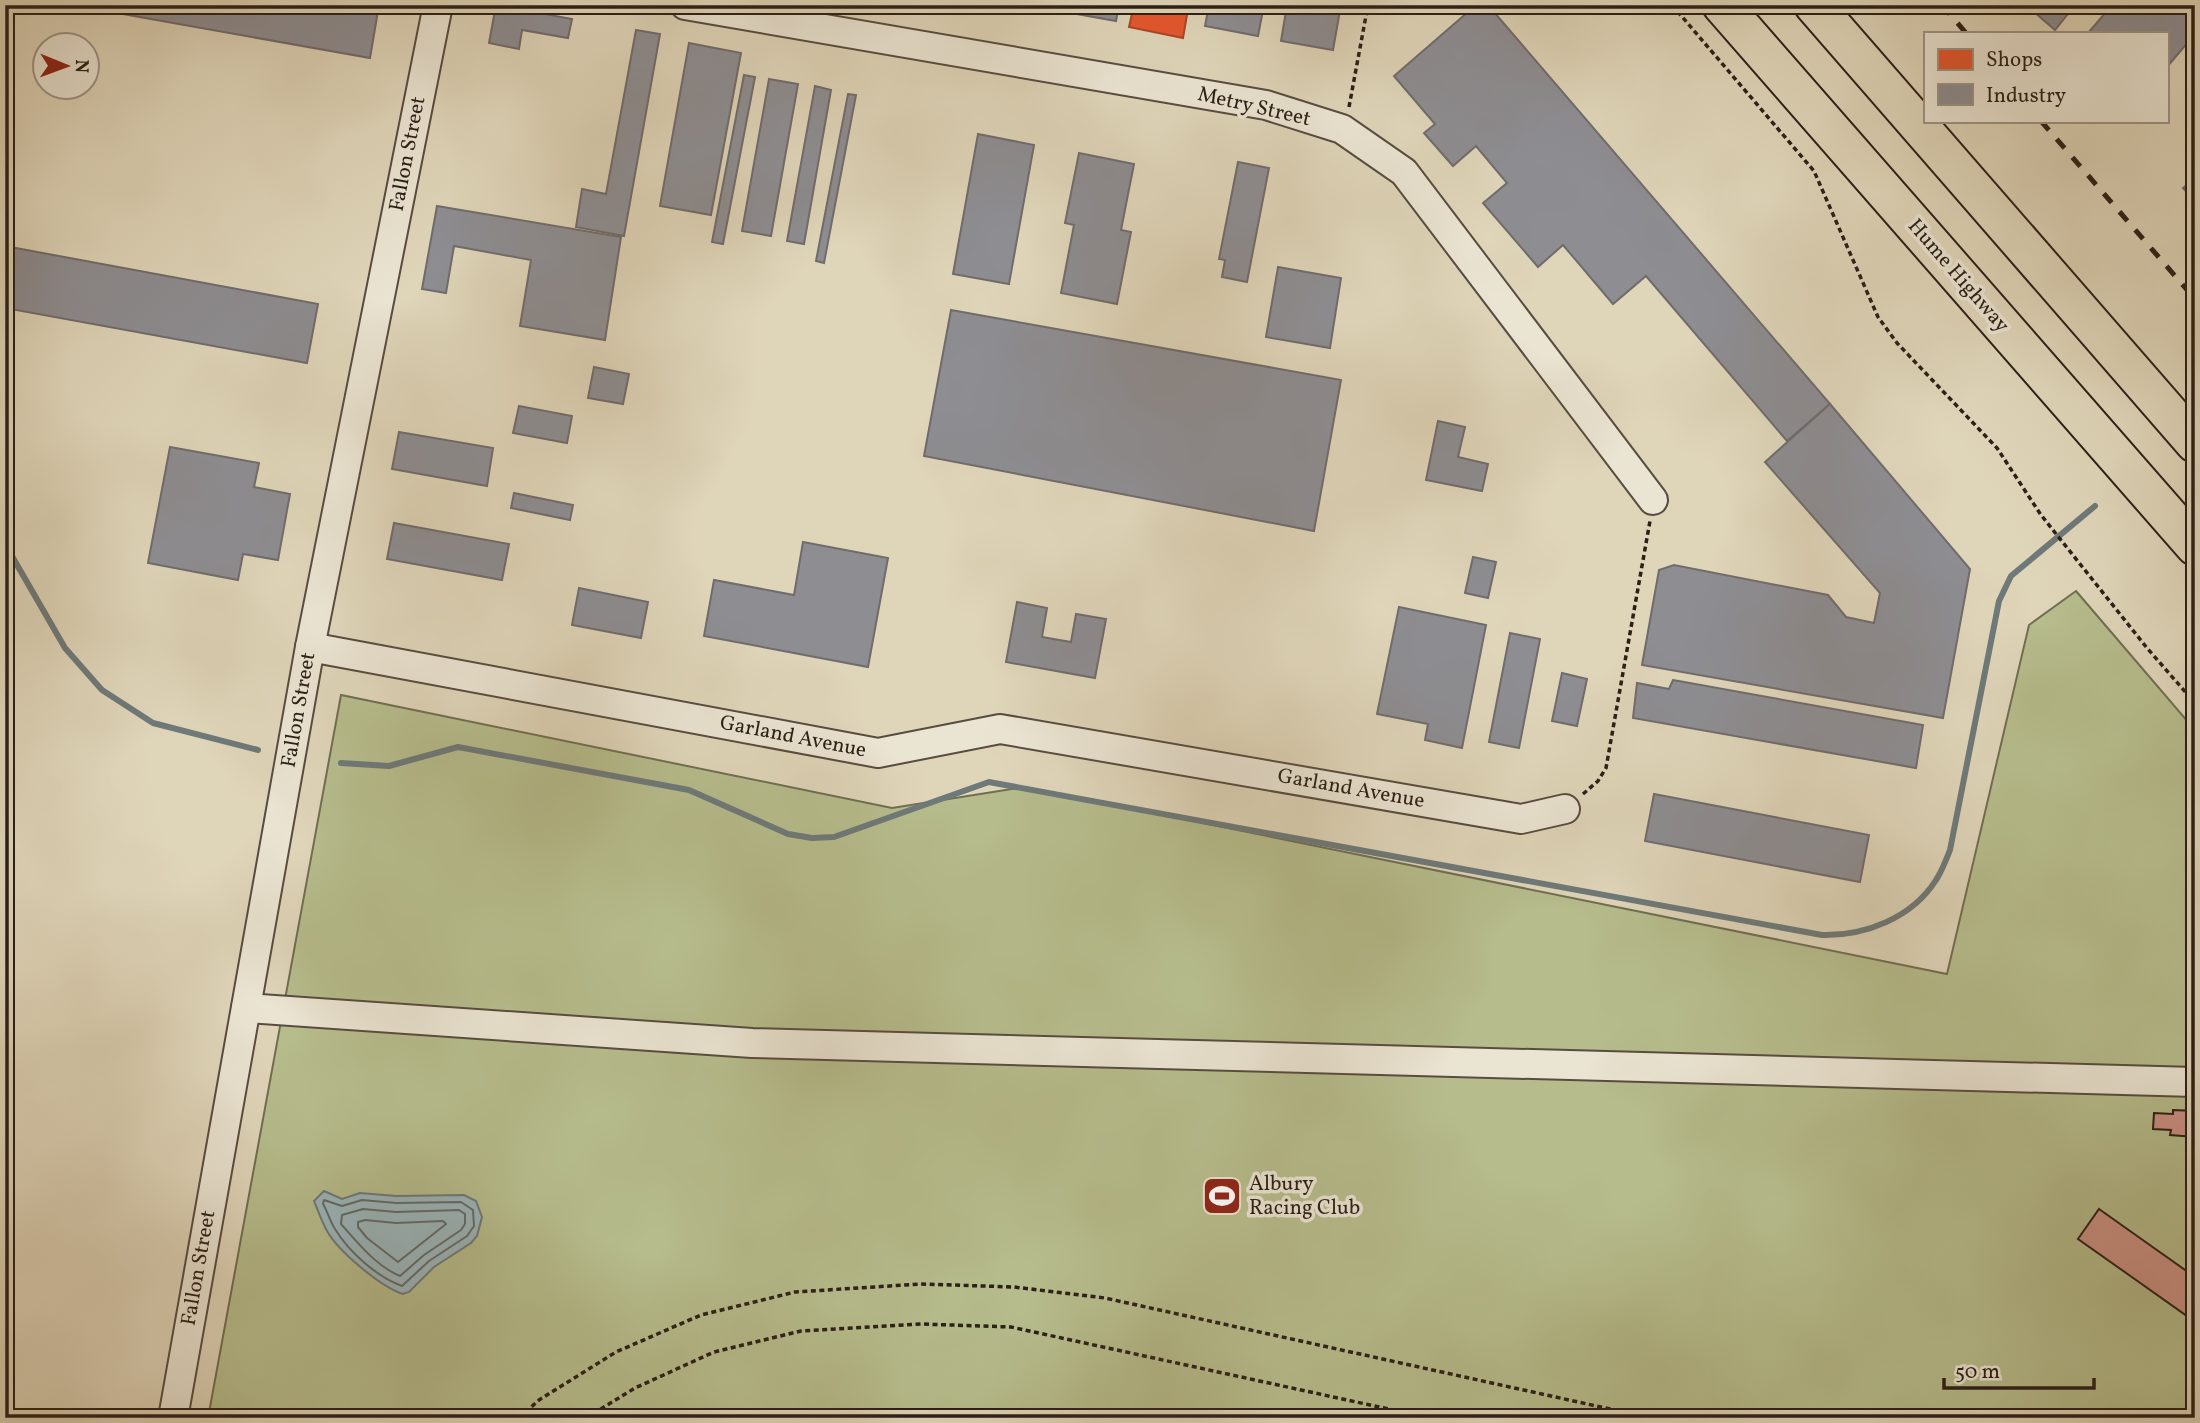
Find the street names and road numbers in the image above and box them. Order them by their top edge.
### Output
street label: Metry Street [1195,80,1313,134]
street label: Fallon Street [383,94,433,214]
street label: Hume Highway [1900,213,2016,340]
street label: Fallon Street [275,650,323,770]
street label: Garland Avenue [717,709,869,765]
street label: Garland Avenue [1275,762,1427,816]
street label: Fallon Street [175,1208,223,1328]

